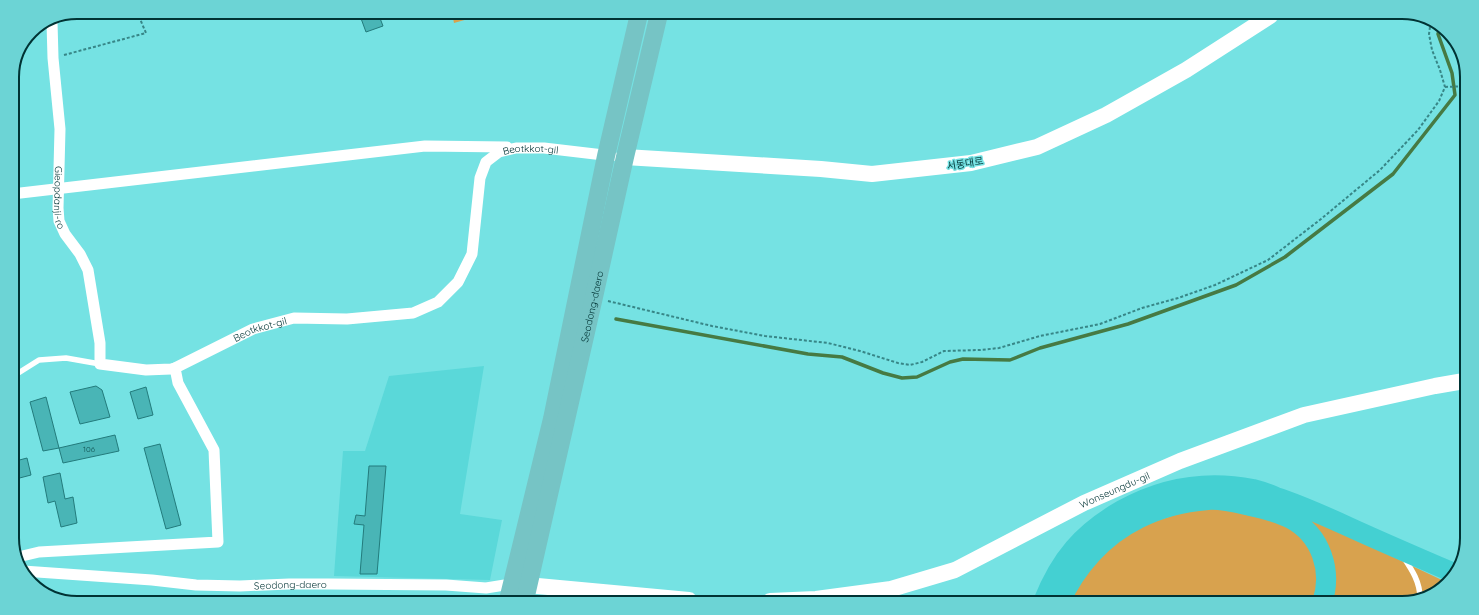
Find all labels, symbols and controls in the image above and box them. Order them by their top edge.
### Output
street label: Beotkkot-gil [501,142,559,158]
street label: 서동대로 [946,154,984,173]
street label: Gieopdanji-ro [51,166,68,231]
street label: Seodong-daero [578,270,607,344]
street label: Beotkkot-gil [231,314,288,345]
house number: 106 [83,444,96,454]
street label: Wonseungdu-gil [1077,469,1152,511]
street label: Seodong-daero [254,578,327,592]

